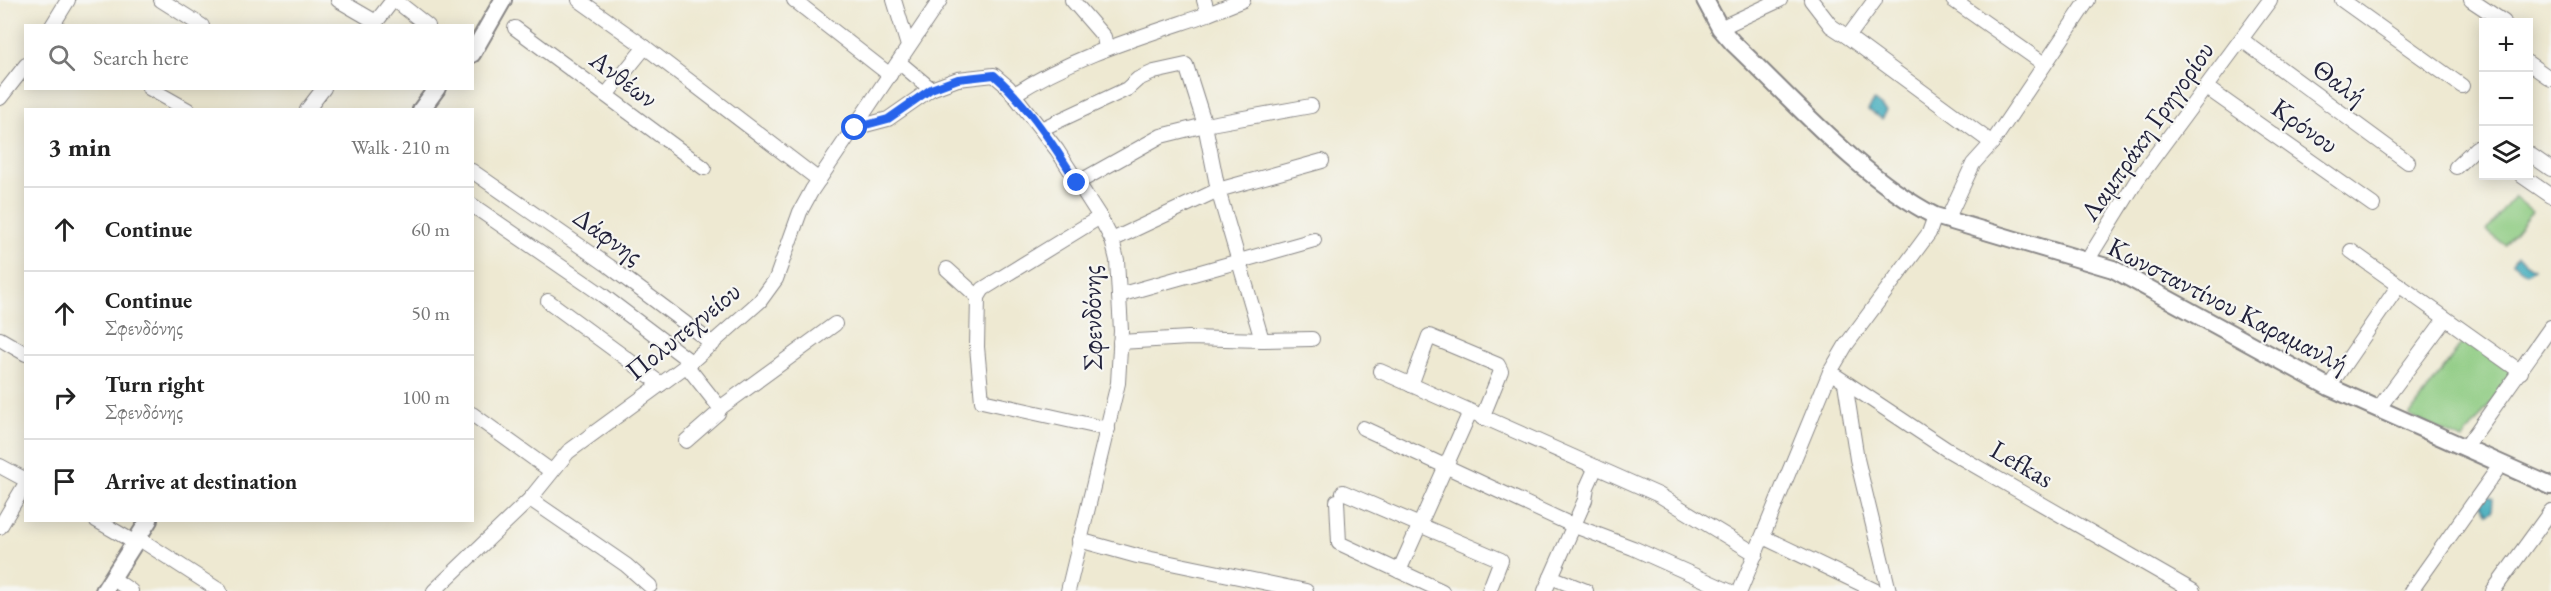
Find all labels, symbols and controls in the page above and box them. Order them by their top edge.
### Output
map controls [2479,18,2533,180]
button: + [2479,18,2533,72]
search box [24,24,474,90]
street label: Λαμπράκη Γρηγορίου [2071,34,2222,228]
icon: search [45,41,78,74]
street label: Ανθέων [582,41,665,116]
text: Search here [93,43,188,72]
street label: Θαλή [2305,50,2373,113]
button: − [2479,72,2533,126]
street label: Κρόνου [2265,90,2346,161]
route start [841,114,867,140]
button: layers [2479,126,2533,180]
text: 3 min [48,130,111,164]
text: Walk · 210 m [351,134,450,160]
route end [1063,169,1089,195]
street label: Δάφνης [566,199,650,272]
icon: ahead [48,213,81,246]
text: Continue [105,215,192,244]
text: 60 m [411,216,450,242]
street label: Κωνσταντίνου Καραμανλή [2102,229,2354,380]
street label: Σφενδόνης [1073,265,1110,371]
street label: Πολυτεχνείου [618,273,747,388]
text: Continue [105,286,192,315]
icon: ahead [48,297,81,330]
text: 50 m [411,300,450,326]
text: Σφενδόνης [105,315,183,341]
text: Turn right [105,370,204,399]
icon: right [48,381,81,414]
text: 100 m [402,384,450,410]
text: Σφενδόνης [105,399,183,425]
street label: Lefkas [1984,432,2060,495]
icon: arrive [48,465,81,498]
text: Arrive at destination [105,467,297,496]

